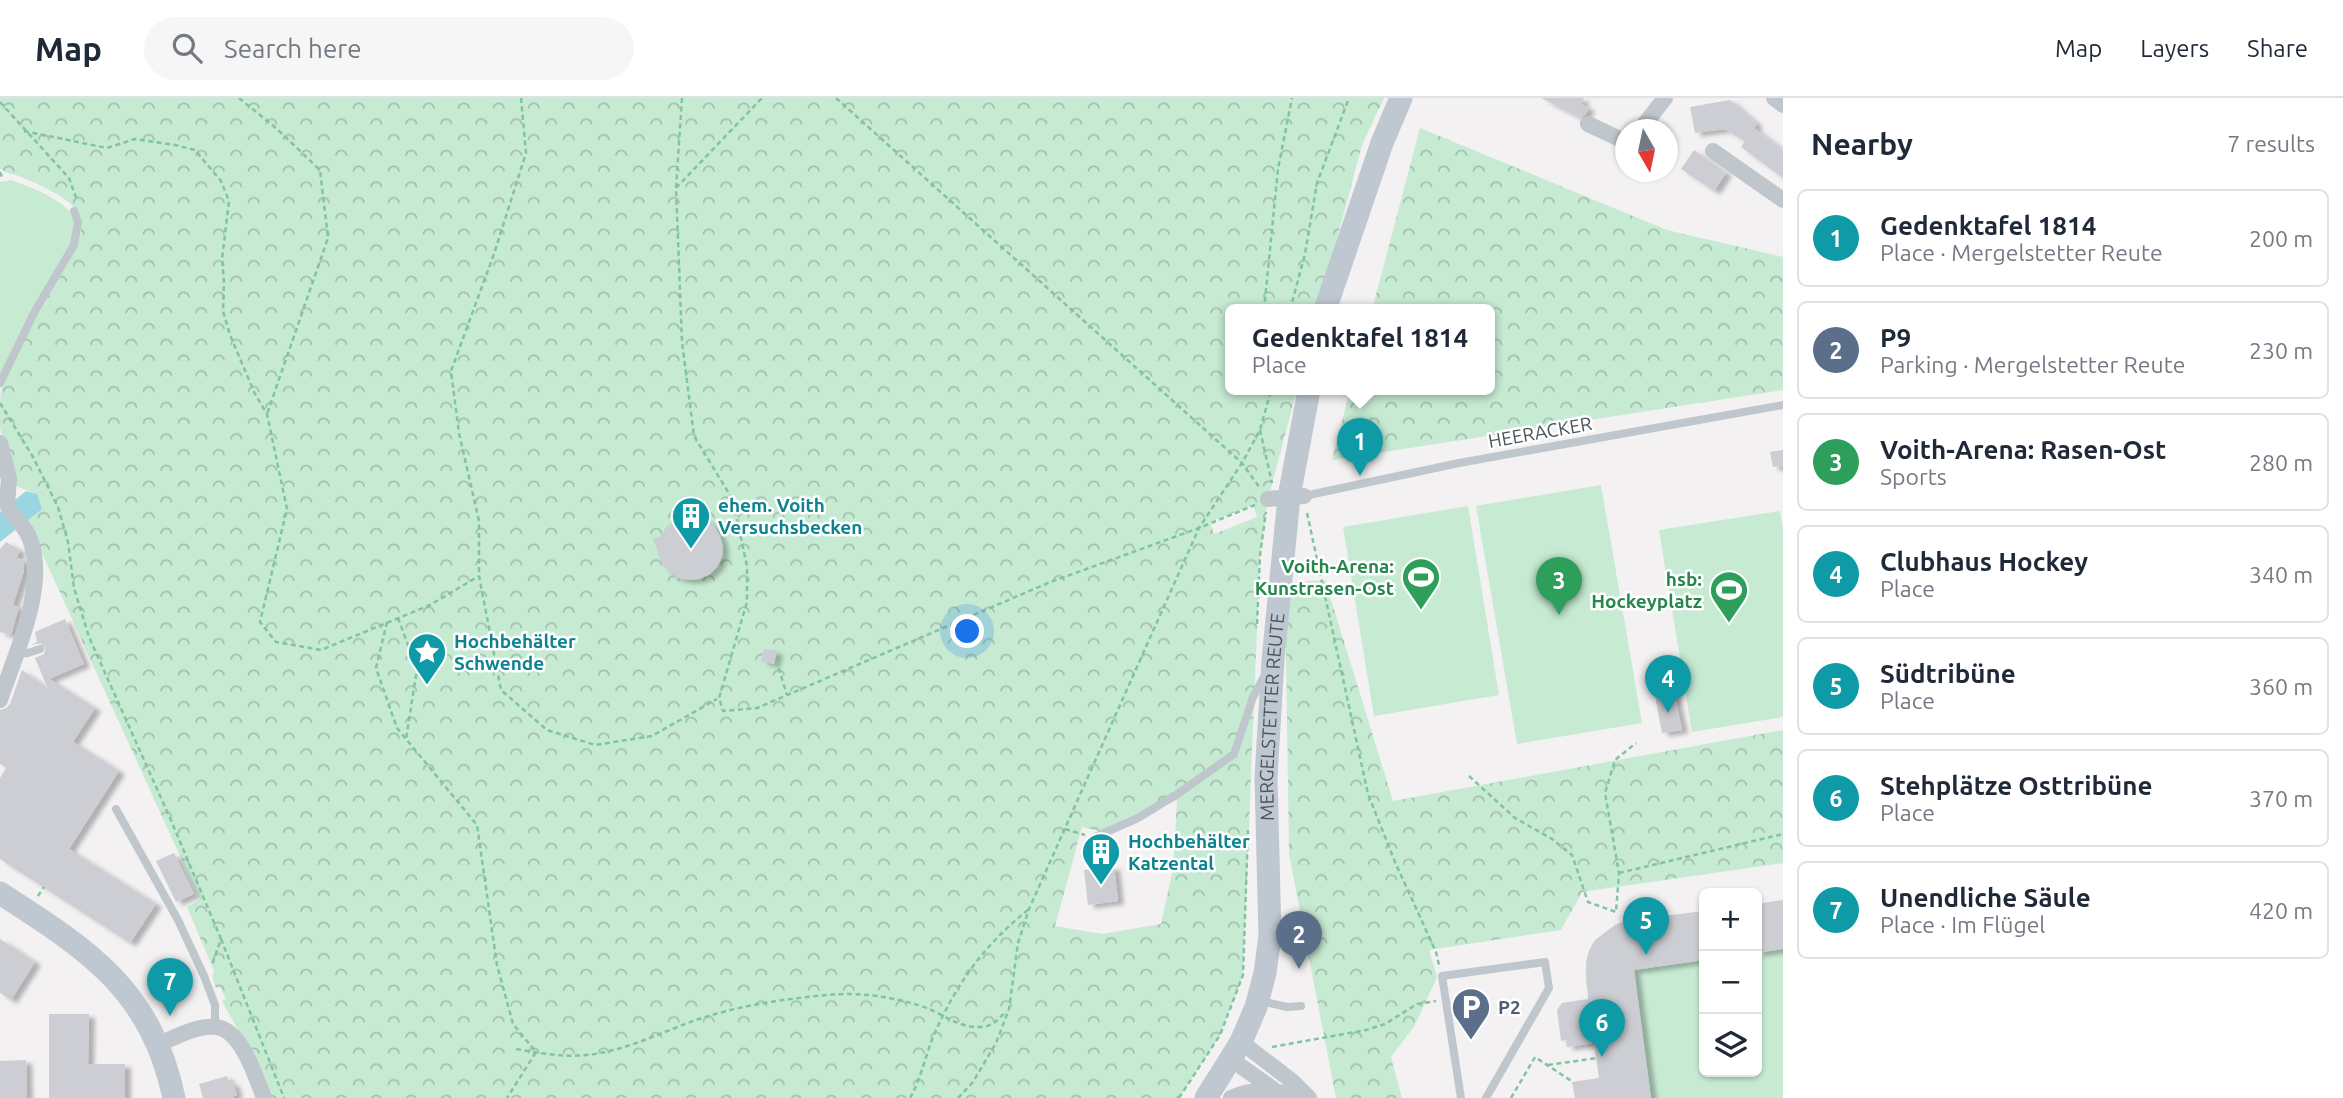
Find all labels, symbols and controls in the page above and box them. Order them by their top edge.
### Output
search box [144,17,634,80]
icon: search [168,29,206,67]
text: Map [35,30,102,67]
text: Search here [224,34,362,63]
text: Map [2055,35,2102,62]
text: Layers [2140,35,2209,62]
text: Share [2247,35,2308,62]
north arrow [1615,119,1678,182]
text: Nearby [1811,127,1913,161]
text: 7 results [2227,131,2315,156]
text: Gedenktafel 1814 [1880,211,2096,240]
text: 1 [1830,226,1842,251]
text: 200 m [2249,226,2313,251]
text: Place · Mergelstetter Reute [1880,240,2163,265]
popup [1225,304,1495,395]
text: Gedenktafel 1814 [1252,323,1468,352]
text: P9 [1880,323,1911,352]
text: 2 [1830,338,1842,363]
text: 230 m [2249,338,2313,363]
text: Place [1252,352,1307,377]
text: Parking · Mergelstetter Reute [1880,352,2185,377]
street label: HEERACKER [1486,412,1594,452]
pin: 1 [1337,418,1383,476]
text: Voith-Arena: Rasen-Ost [1880,435,2166,464]
text: 3 [1830,450,1842,475]
text: 280 m [2249,450,2313,475]
text: Sports [1880,464,1947,489]
place label: ehem. Voith Versuchsbecken [718,494,862,538]
building icon: ehem. Voith Versuchsbecken [670,495,712,550]
text: Clubhaus Hockey [1880,547,2088,576]
place label: Voith-Arena: Kunstrasen-Ost [1255,555,1394,599]
sports icon: Voith-Arena: Kunstrasen-Ost [1400,556,1442,611]
pin: 3 [1536,557,1582,615]
text: 4 [1830,562,1842,587]
text: 340 m [2249,562,2313,587]
place label: hsb: Hockeyplatz [1591,568,1702,612]
sports icon: hsb: Hockeyplatz [1708,569,1750,624]
text: Place [1880,576,1935,601]
street label: MERGELSTETTER REUTE [1255,612,1289,821]
your location [950,614,984,648]
place label: Hochbehälter Schwende [454,630,576,674]
place icon: Hochbehälter Schwende [406,631,448,686]
pin: 4 [1645,655,1691,713]
text: Südtribüne [1880,659,2016,688]
text: 5 [1830,674,1842,699]
text: 360 m [2249,674,2313,699]
text: Place [1880,688,1935,713]
text: Stehplätze Osttribüne [1880,771,2152,800]
text: 6 [1830,786,1842,811]
text: 370 m [2249,786,2313,811]
text: Place [1880,800,1935,825]
place label: Hochbehälter Katzental [1128,830,1250,874]
building icon: Hochbehälter Katzental [1080,831,1122,886]
text: Unendliche Säule [1880,883,2091,912]
map controls [1699,888,1762,1077]
button: + [1699,888,1762,951]
pin: 5 [1623,897,1669,955]
text: 7 [1830,898,1842,923]
text: 420 m [2249,898,2313,923]
pin: 2 [1276,911,1322,969]
text: Place · Im Flügel [1880,912,2045,937]
button: − [1699,951,1762,1014]
pin: 7 [147,958,193,1016]
parking icon: P2 [1450,986,1492,1041]
place label: P2 [1498,996,1521,1018]
pin: 6 [1579,999,1625,1057]
button: layers [1699,1014,1762,1077]

